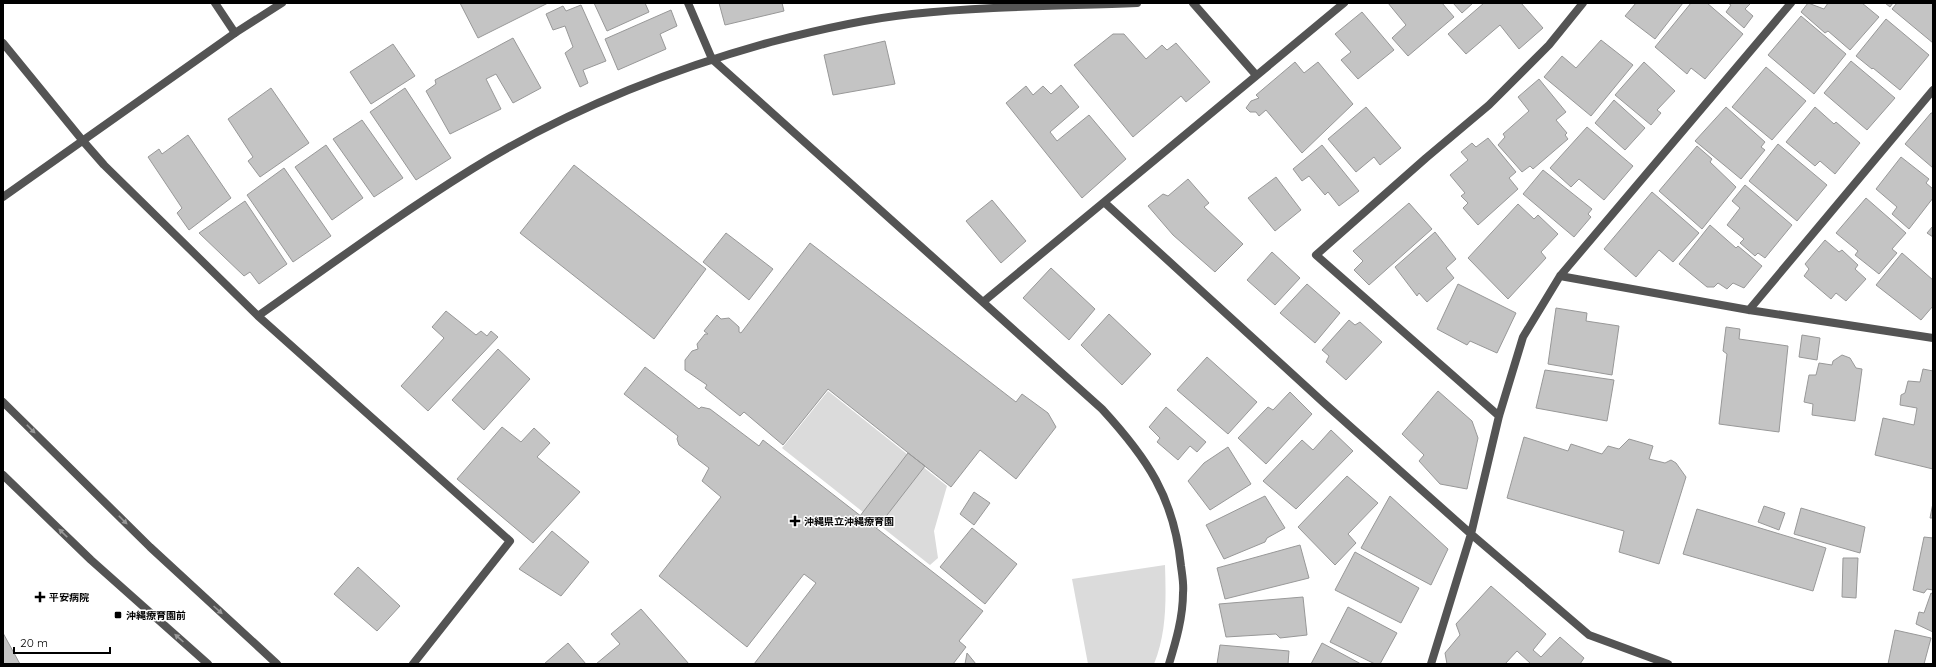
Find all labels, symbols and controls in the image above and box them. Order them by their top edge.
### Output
one-way arrow [26,424,36,434]
one-way arrow [118,515,128,525]
marker: 沖縄県立沖縄療育園 [789,515,801,527]
place label: 沖縄県立沖縄療育園 [804,515,894,528]
one-way arrow [58,529,68,538]
marker: 平安病院 [34,591,46,603]
place label: 平安病院 [49,591,89,604]
one-way arrow [213,605,222,614]
place label: 沖縄療育園前 [126,609,186,622]
marker: 沖縄療育園前 [113,610,123,620]
scale bar [14,629,110,655]
one-way arrow [174,633,184,643]
text: 20 m [20,635,48,650]

